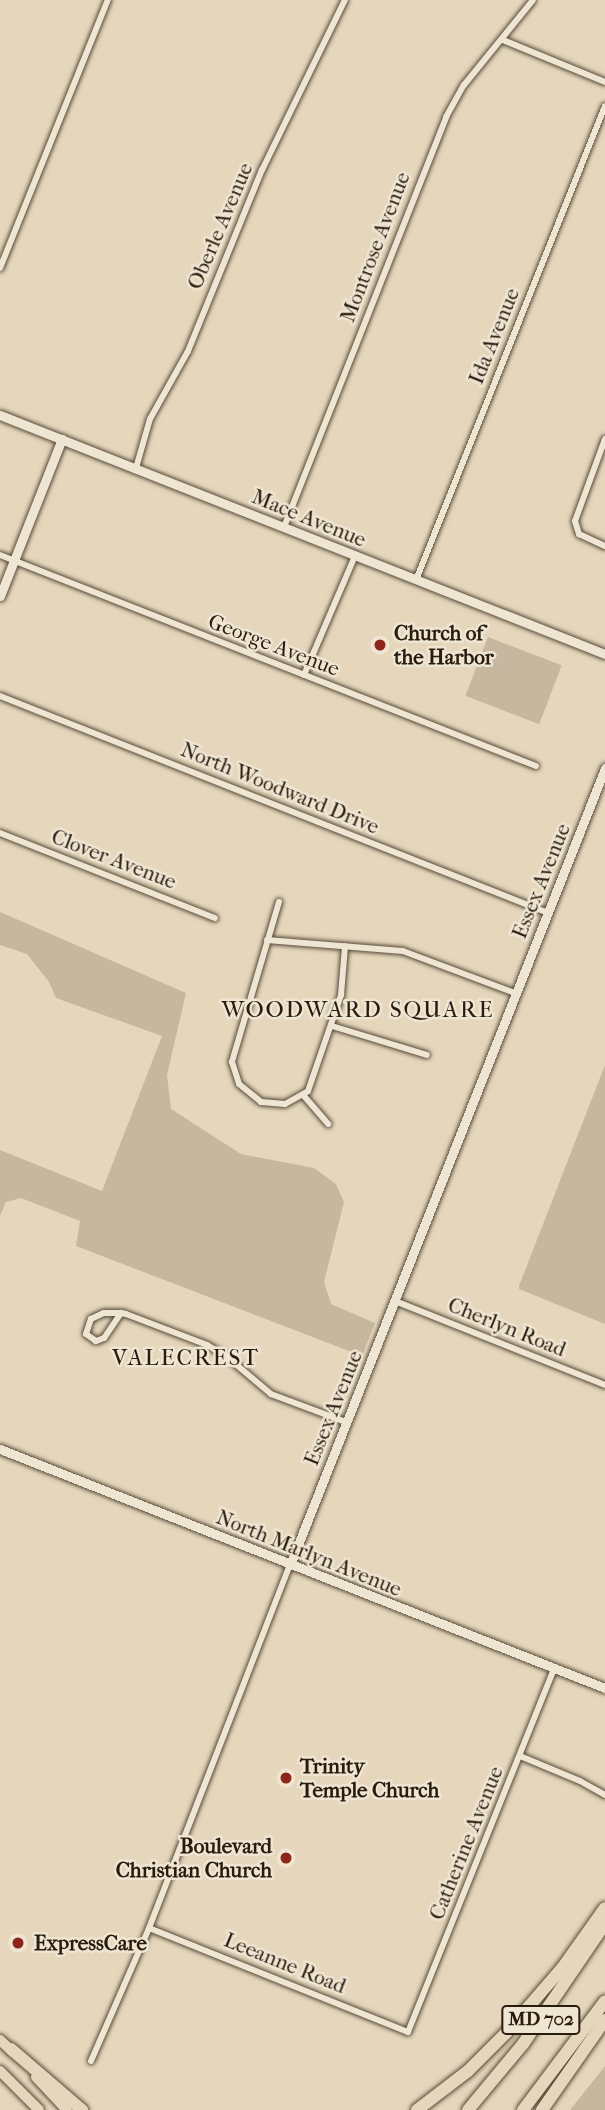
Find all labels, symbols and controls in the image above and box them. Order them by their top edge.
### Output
street label: Oberle Avenue [182,159,258,293]
street label: Montrose Avenue [335,168,415,326]
street label: Ida Avenue [463,284,525,388]
street label: Mace Avenue [248,484,370,552]
street label: George Avenue [205,608,343,682]
place label: Church of the Harbor [394,620,494,670]
marker: Church of the Harbor [372,637,388,653]
street label: North Woodward Drive [177,737,383,839]
street label: Essex Avenue [507,820,575,942]
street label: Clover Avenue [48,824,180,894]
district label: WOODWARD SQUARE [223,996,493,1024]
street label: Cherlyn Road [444,1292,570,1362]
district label: VALECREST [113,1344,259,1372]
street label: Essex Avenue [299,1347,367,1469]
street label: North Marlyn Avenue [213,1504,405,1602]
place label: Trinity Temple Church [300,1753,439,1803]
street label: Catherine Avenue [424,1763,508,1923]
marker: Trinity Temple Church [278,1770,294,1786]
place label: Boulevard Christian Church [116,1833,272,1883]
marker: Boulevard Christian Church [278,1850,294,1866]
street label: Leeanne Road [220,1927,350,1999]
place label: ExpressCare [34,1930,147,1956]
marker: ExpressCare [8,1933,28,1953]
road number: MD 702 [501,2004,581,2036]

